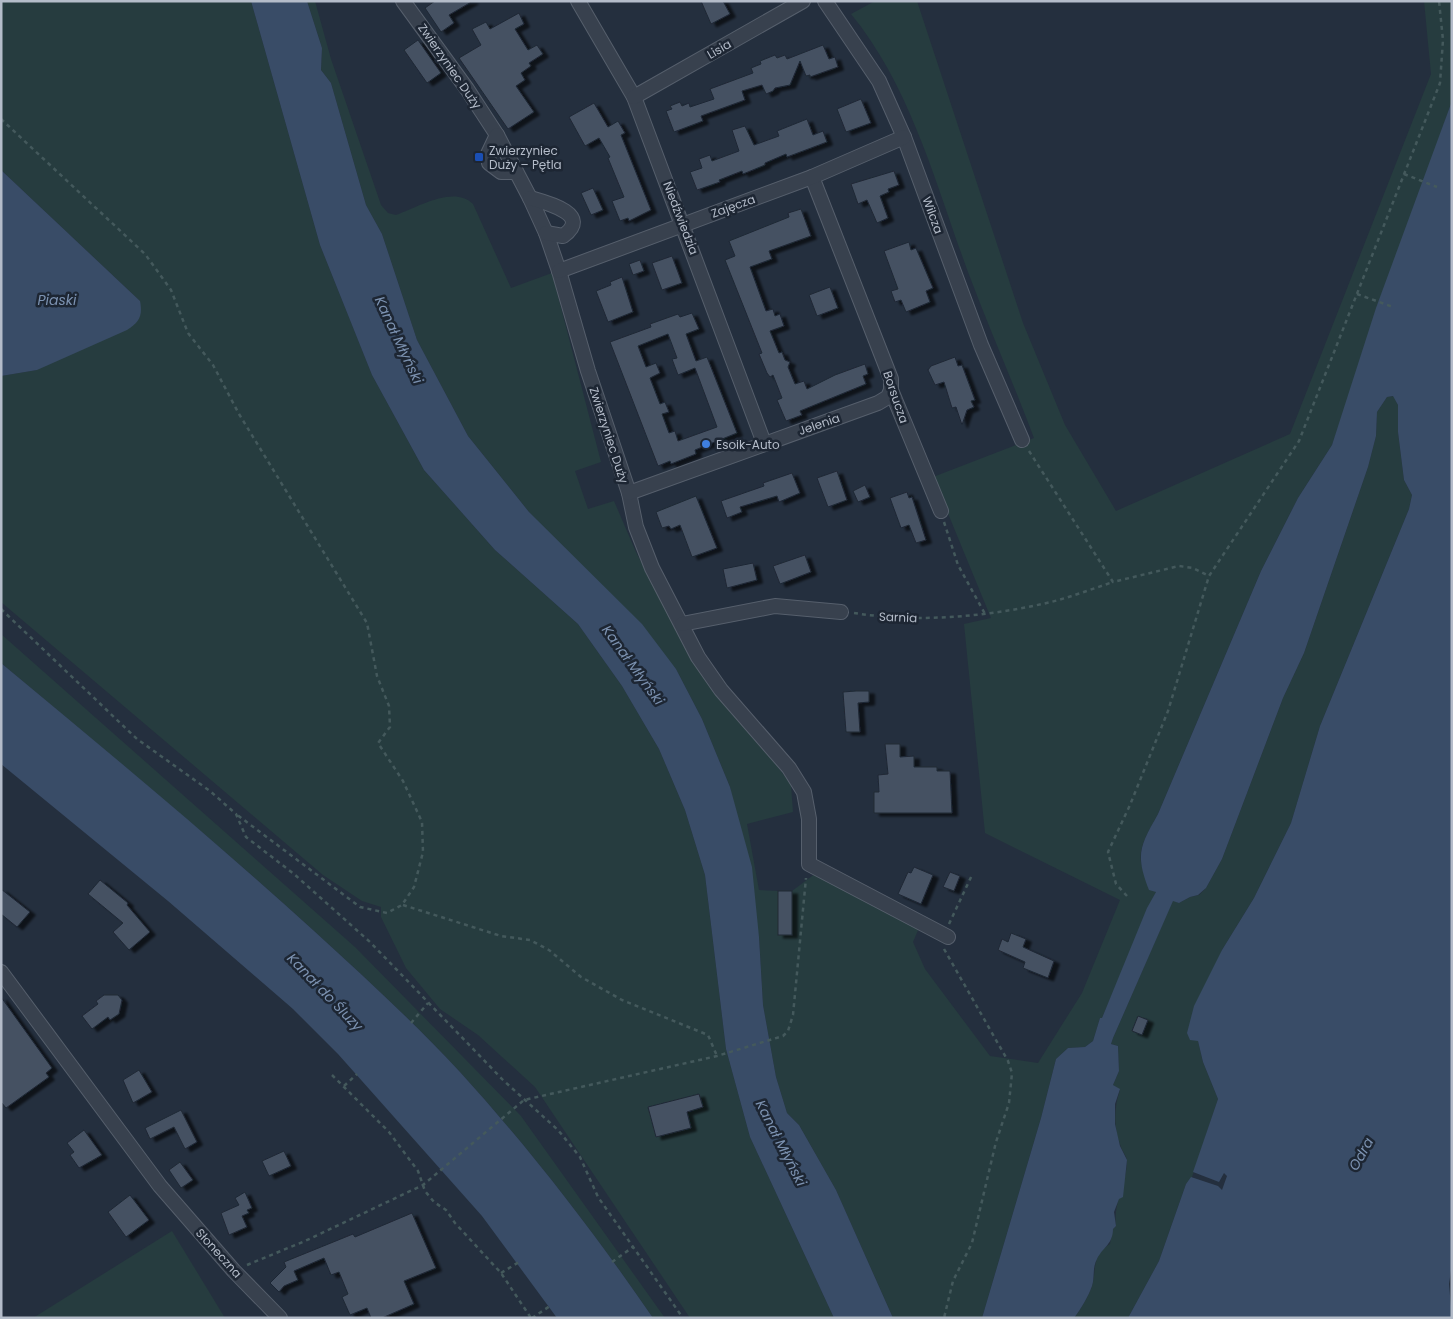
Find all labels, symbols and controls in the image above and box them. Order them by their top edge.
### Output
street label: Zwierzyniec Duży [414,20,486,112]
street label: Lisia [704,35,734,63]
place label: Zwierzyniec Duży – Pętla [489,142,562,173]
marker: Zwierzyniec Duży – Pętla [473,151,485,163]
street label: Niedźwiedzia [659,179,703,257]
street label: Zajęcza [709,190,757,222]
street label: Wilcza [918,194,948,236]
water label: Piaski [38,290,77,310]
water label: Kanał Młyński [370,293,428,387]
street label: Borsucza [879,369,913,425]
street label: Zwierzyniec Duży [585,385,633,486]
street label: Jelenia [796,409,842,439]
place label: Esoik-Auto [716,436,780,453]
marker: Esoik-Auto [700,438,712,450]
street label: Sarnia [879,608,917,626]
water label: Kanał Młyński [597,621,669,709]
water label: Kanał do Śluzy [283,949,368,1036]
water label: Kanał Młyński [751,1096,812,1190]
water label: Odra [1344,1133,1379,1174]
street label: Słoneczna [192,1224,246,1282]

